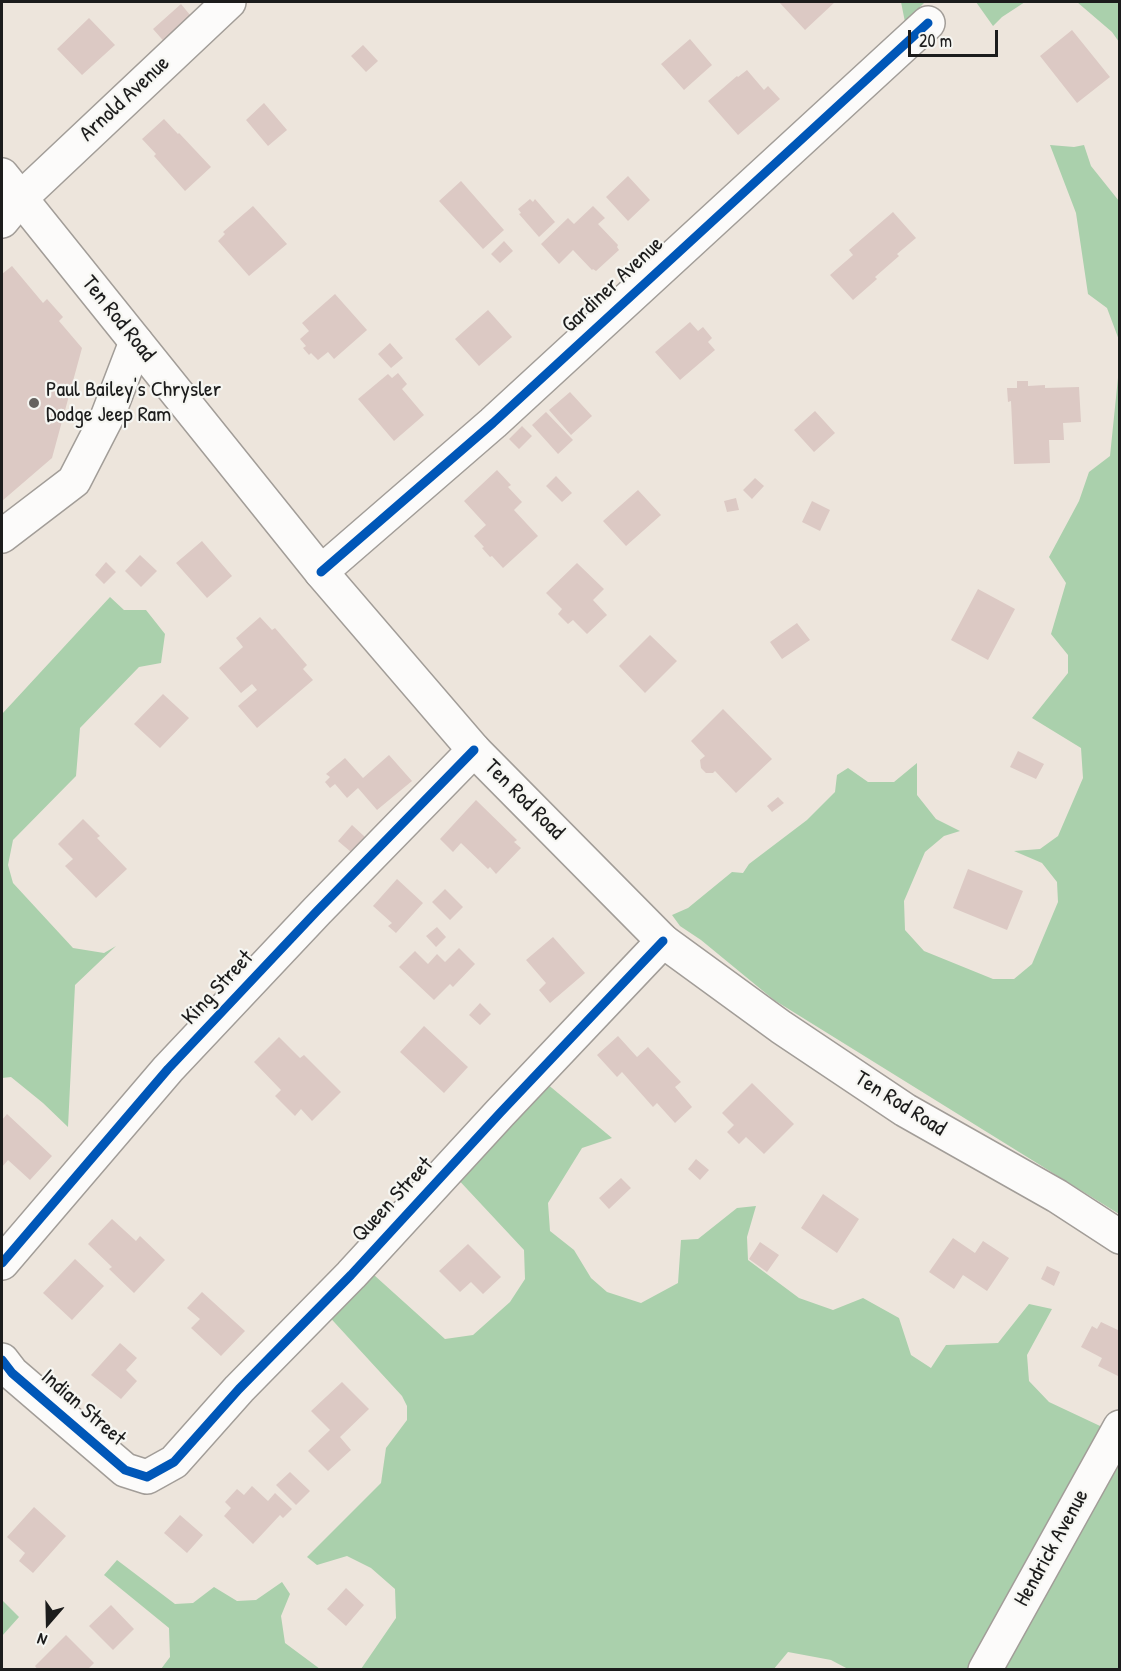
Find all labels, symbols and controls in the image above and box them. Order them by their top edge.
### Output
scale bar [911,18,1001,56]
text: 20 m [919,28,952,53]
street label: Arnold Avenue [75,51,175,147]
street label: Gardiner Avenue [557,231,669,339]
street label: Ten Rod Road [75,271,161,367]
place label: Paul Bailey's Chrysler Dodge Jeep Ram [46,377,221,428]
marker: Paul Bailey's Chrysler Dodge Jeep Ram [27,396,41,410]
street label: Ten Rod Road [478,754,570,846]
street label: King Street [177,945,259,1031]
street label: Ten Rod Road [849,1066,951,1142]
street label: Queen Street [347,1152,439,1248]
street label: Indian Street [35,1364,131,1452]
street label: Hendrick Avenue [1009,1485,1095,1611]
north arrow [18,1593,78,1653]
text: N [34,1628,50,1652]

